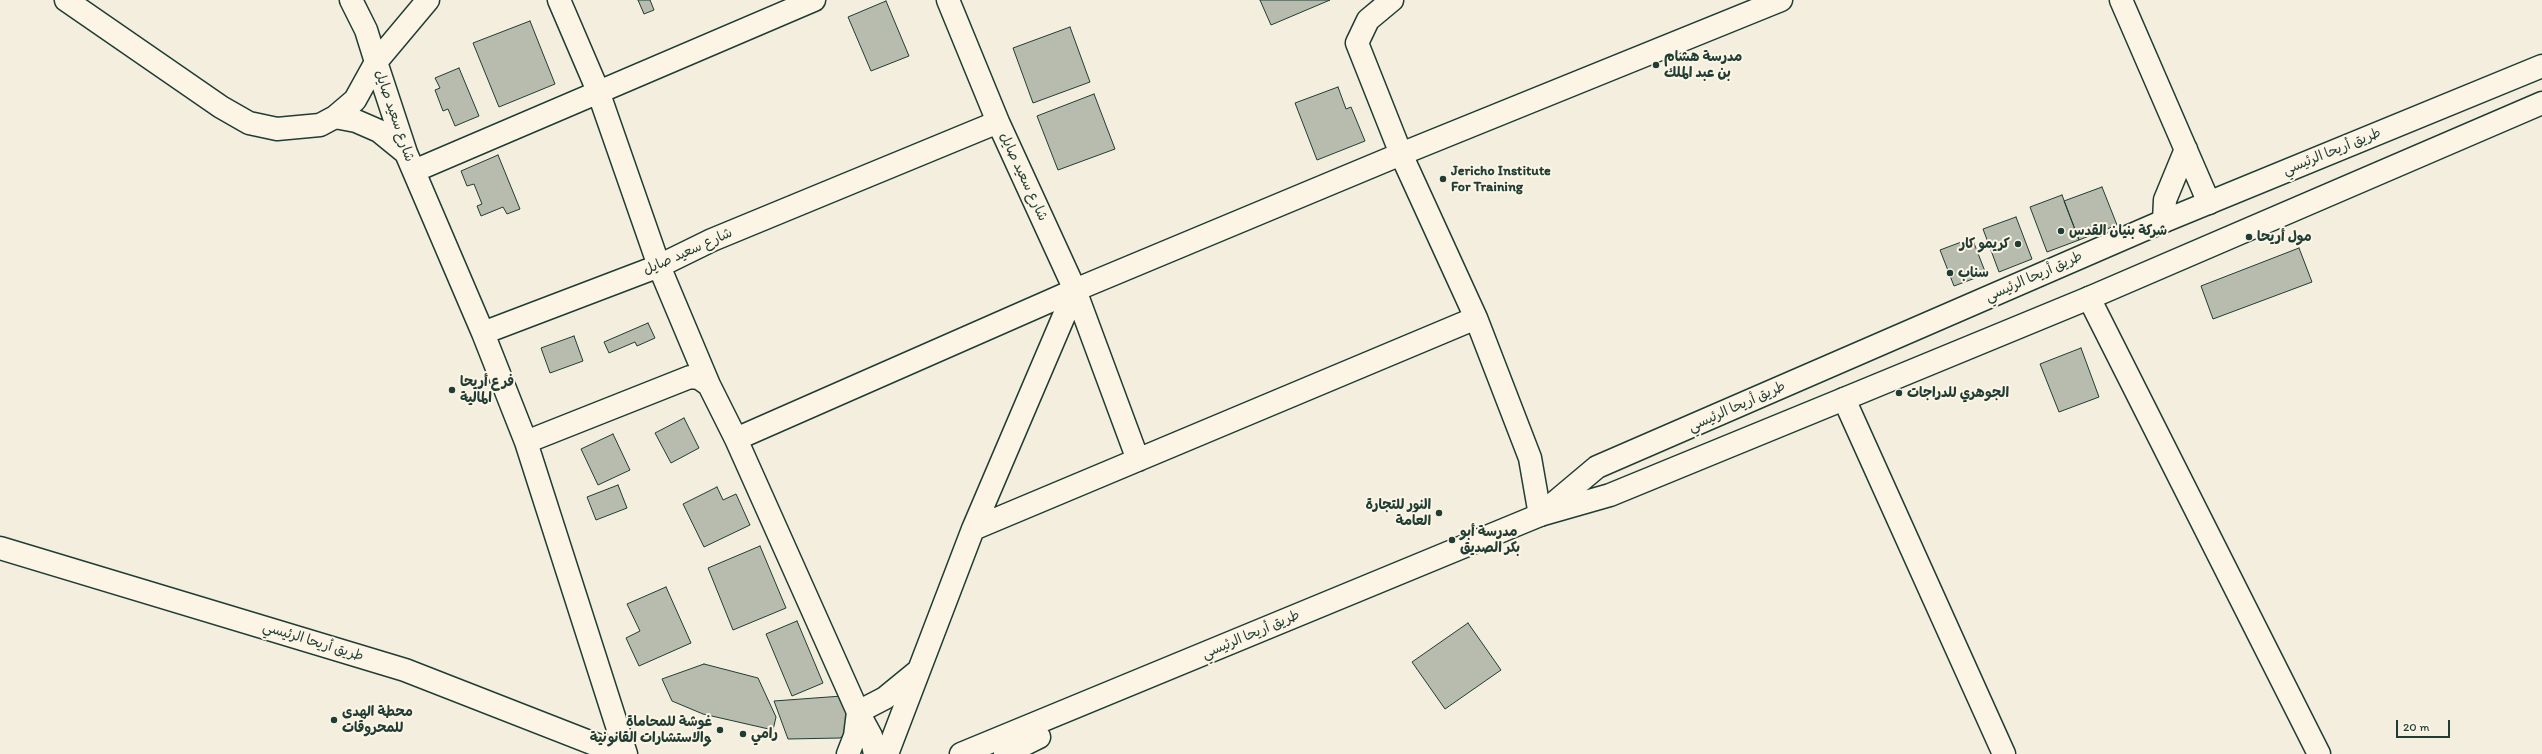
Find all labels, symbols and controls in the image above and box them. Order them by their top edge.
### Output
place label: مدرسة هشام بن عبد الملك [1664,49,1742,82]
marker: مدرسة هشام بن عبد الملك [1651,60,1661,70]
street label: شارع سعيد صايل [370,68,418,164]
street label: طريق أريحا الرئيسي [2280,125,2384,179]
street label: شارع سعيد صايل [995,130,1051,224]
place label: Jericho Institute For Training [1451,163,1551,196]
marker: Jericho Institute For Training [1438,174,1448,184]
place label: شركة بنيان القدس [2069,223,2167,239]
street label: شارع سعيد صايل [641,225,735,279]
marker: شركة بنيان القدس [2056,226,2066,236]
place label: مول أريحا [2257,229,2312,245]
marker: مول أريحا [2244,232,2254,242]
place label: كريمو كار [1960,236,2010,252]
marker: كريمو كار [2013,239,2023,249]
street label: طريق أريحا الرئيسي [1983,248,2085,306]
place label: سناب [1958,265,1989,281]
marker: سناب [1945,268,1955,278]
place label: فرع أريحا المالية [460,374,514,406]
street label: طريق أريحا الرئيسي [1686,378,1788,436]
marker: فرع أريحا المالية [447,385,457,395]
place label: الجوهري للدراجات [1907,385,2009,401]
marker: الجوهري للدراجات [1894,388,1904,398]
place label: النور للتجارة العامة [1366,497,1431,530]
marker: النور للتجارة العامة [1434,508,1444,518]
place label: مدرسة أبو بكر الصديق [1460,524,1520,556]
marker: مدرسة أبو بكر الصديق [1447,535,1457,545]
street label: طريق أريحا الرئيسي [1200,607,1302,663]
street label: طريق أريحا الرئيسي [261,619,365,665]
place label: محطة الهدى للمحروقات [342,704,413,736]
scale bar [2398,712,2452,738]
place label: غوشة للمحاماة والاستشارات القانونية [590,714,712,746]
marker: محطة الهدى للمحروقات [329,715,339,725]
text: 20 m [2403,720,2430,734]
marker: غوشة للمحاماة والاستشارات القانونية [715,725,725,735]
place label: رامي [751,726,778,742]
marker: رامي [738,729,748,739]

